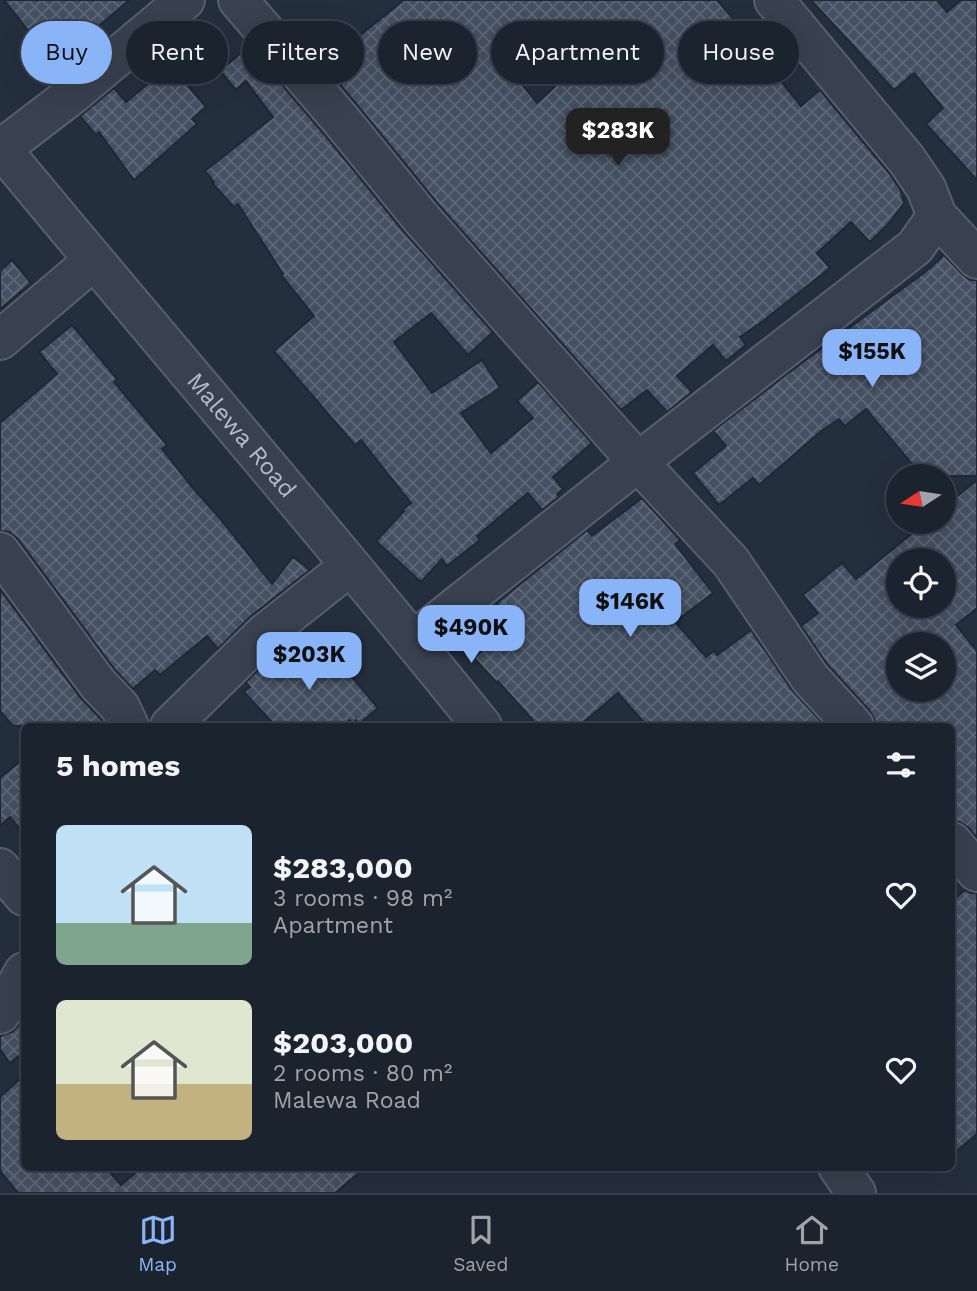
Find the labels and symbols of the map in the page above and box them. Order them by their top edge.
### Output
pin: $283K [569,108,667,168]
pin: $155K [823,330,921,389]
street label: Malewa Road [181,367,302,503]
north arrow [886,464,956,534]
pin: $146K [581,580,679,639]
pin: $490K [422,606,520,665]
pin: $203K [260,632,358,692]

